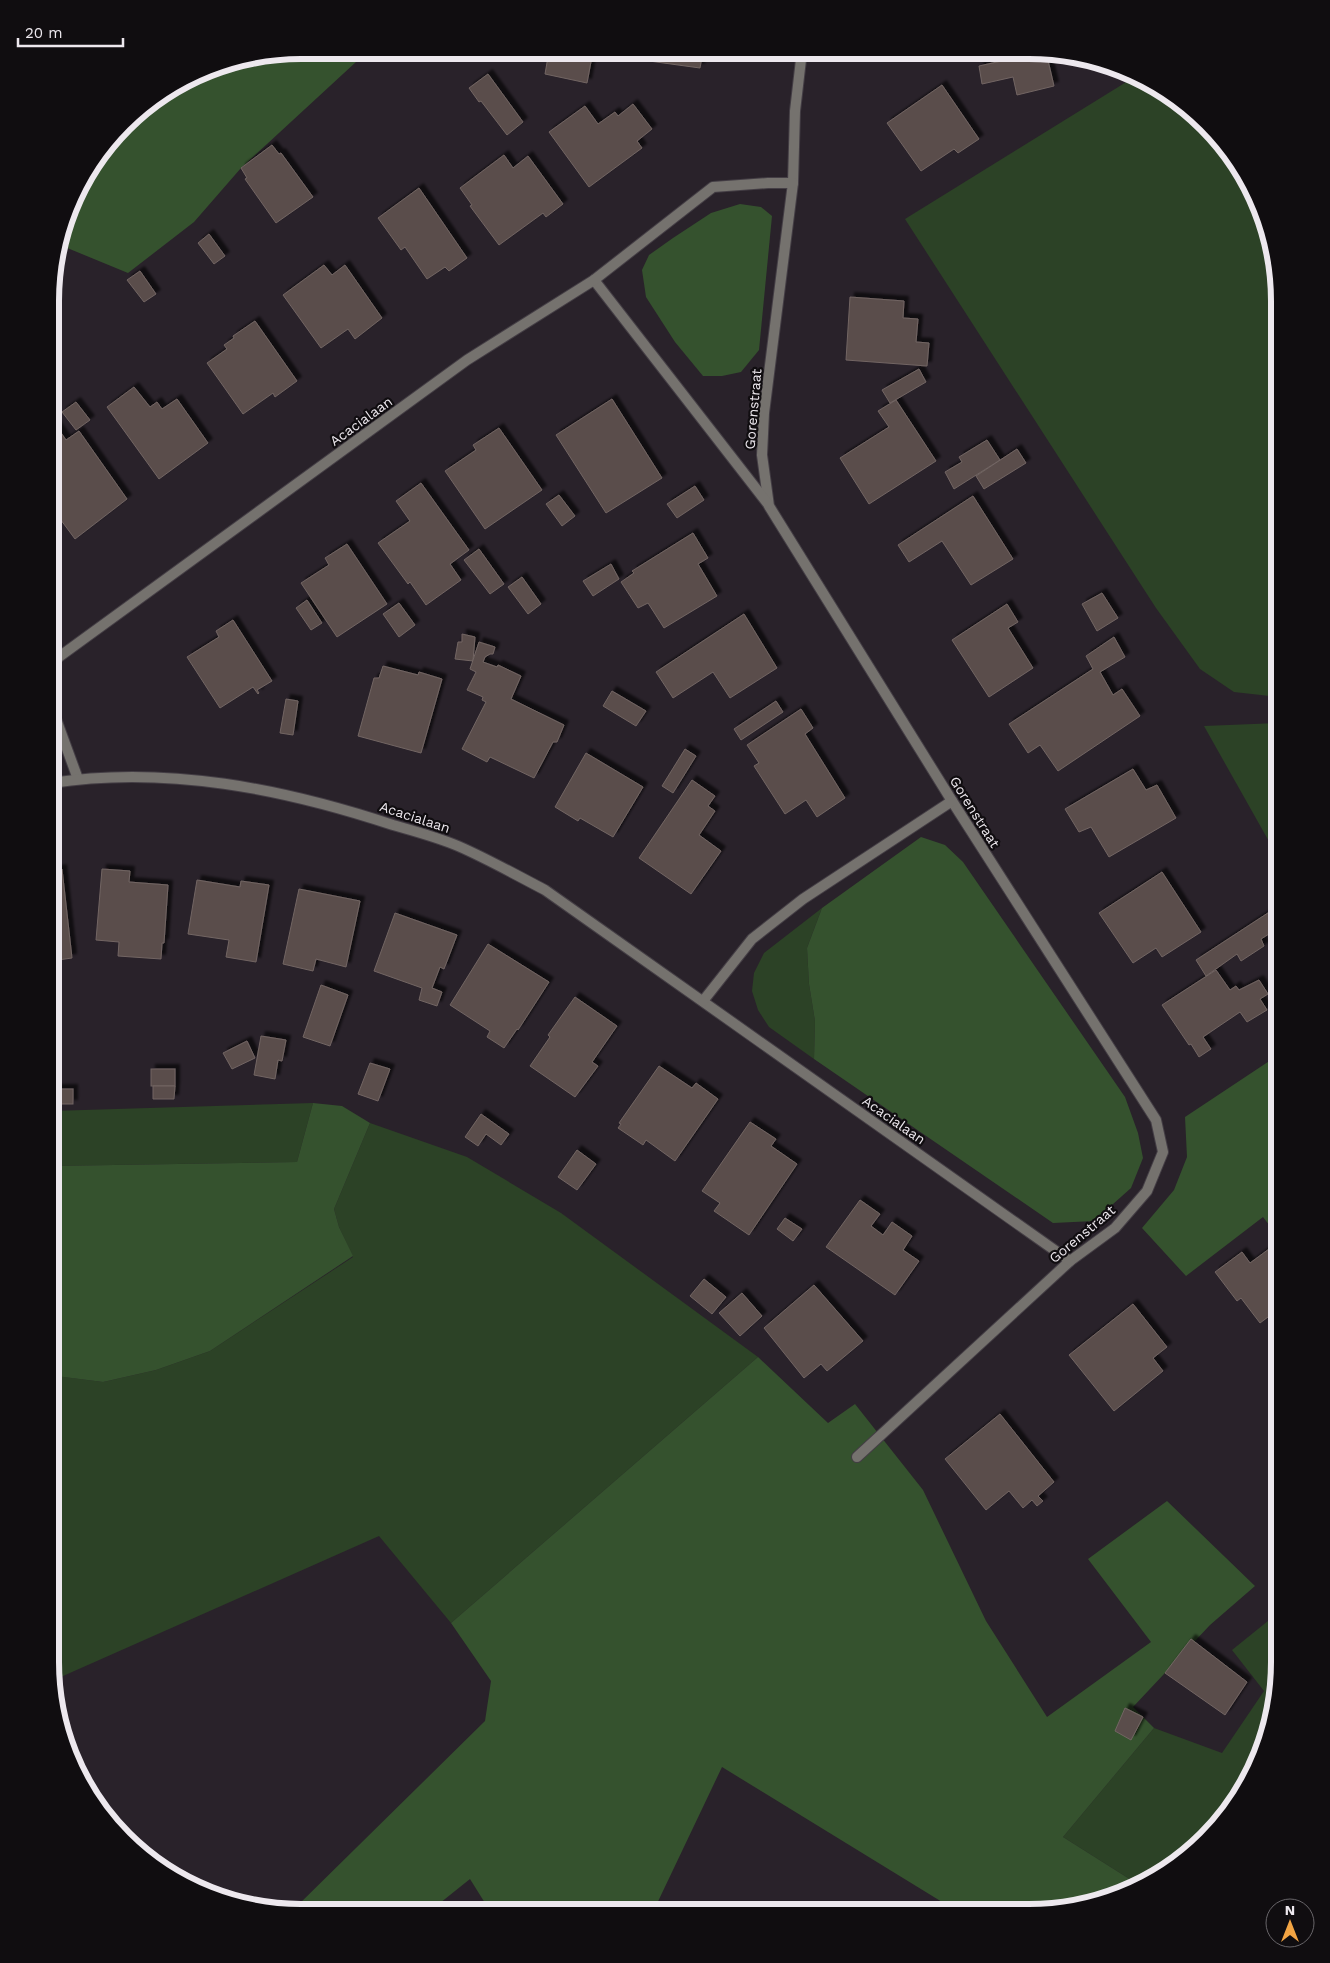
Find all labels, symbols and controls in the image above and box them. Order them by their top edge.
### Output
scale bar [18,15,122,47]
text: 20 m [25,24,63,42]
street label: Gorenstraat [742,368,765,450]
street label: Acacialaan [327,393,395,449]
street label: Gorenstraat [947,773,1003,851]
street label: Acacialaan [378,798,452,836]
street label: Acacialaan [859,1092,929,1148]
street label: Gorenstraat [1046,1202,1118,1266]
north arrow [1265,1898,1315,1948]
text: N [1285,1902,1295,1918]

